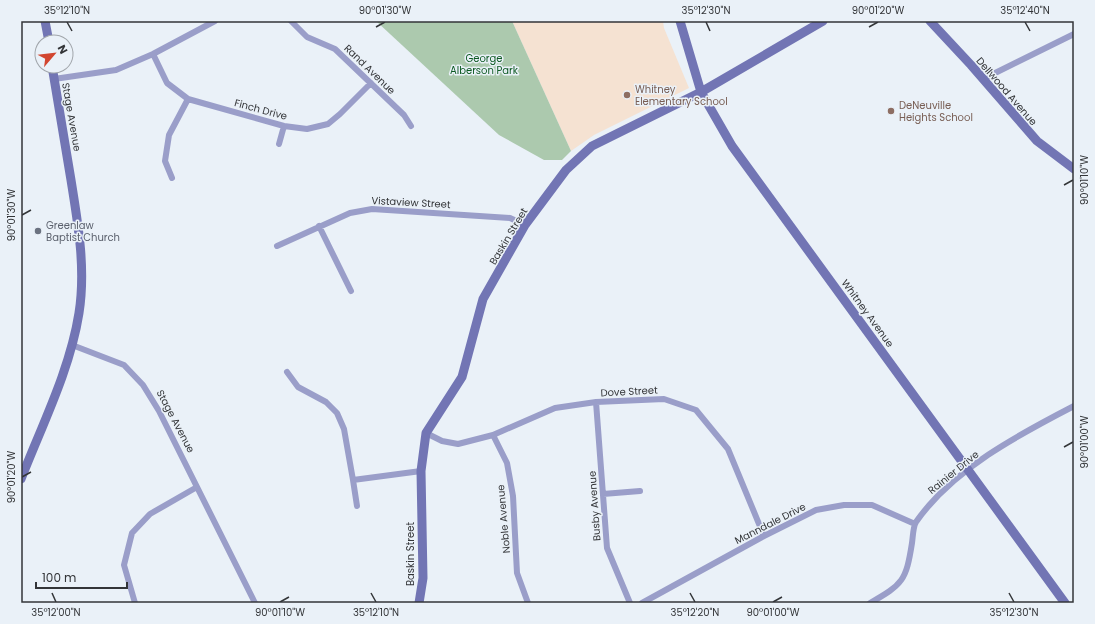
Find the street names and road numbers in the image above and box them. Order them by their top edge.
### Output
street label: Rand Avenue [341,41,399,98]
street label: Dellwood Avenue [973,54,1041,129]
street label: Stage Avenue [58,82,85,153]
street label: Finch Drive [233,95,289,124]
street label: Vistaview Street [371,193,451,212]
street label: Baskin Street [485,205,532,268]
street label: Whitney Avenue [838,276,897,350]
street label: Dove Street [600,382,658,400]
street label: Stage Avenue [153,387,198,455]
street label: Rainier Drive [925,447,982,498]
street label: Busby Avenue [585,470,604,542]
street label: Noble Avenue [493,484,514,554]
street label: Manndale Drive [732,499,808,548]
street label: Baskin Street [403,522,418,586]

